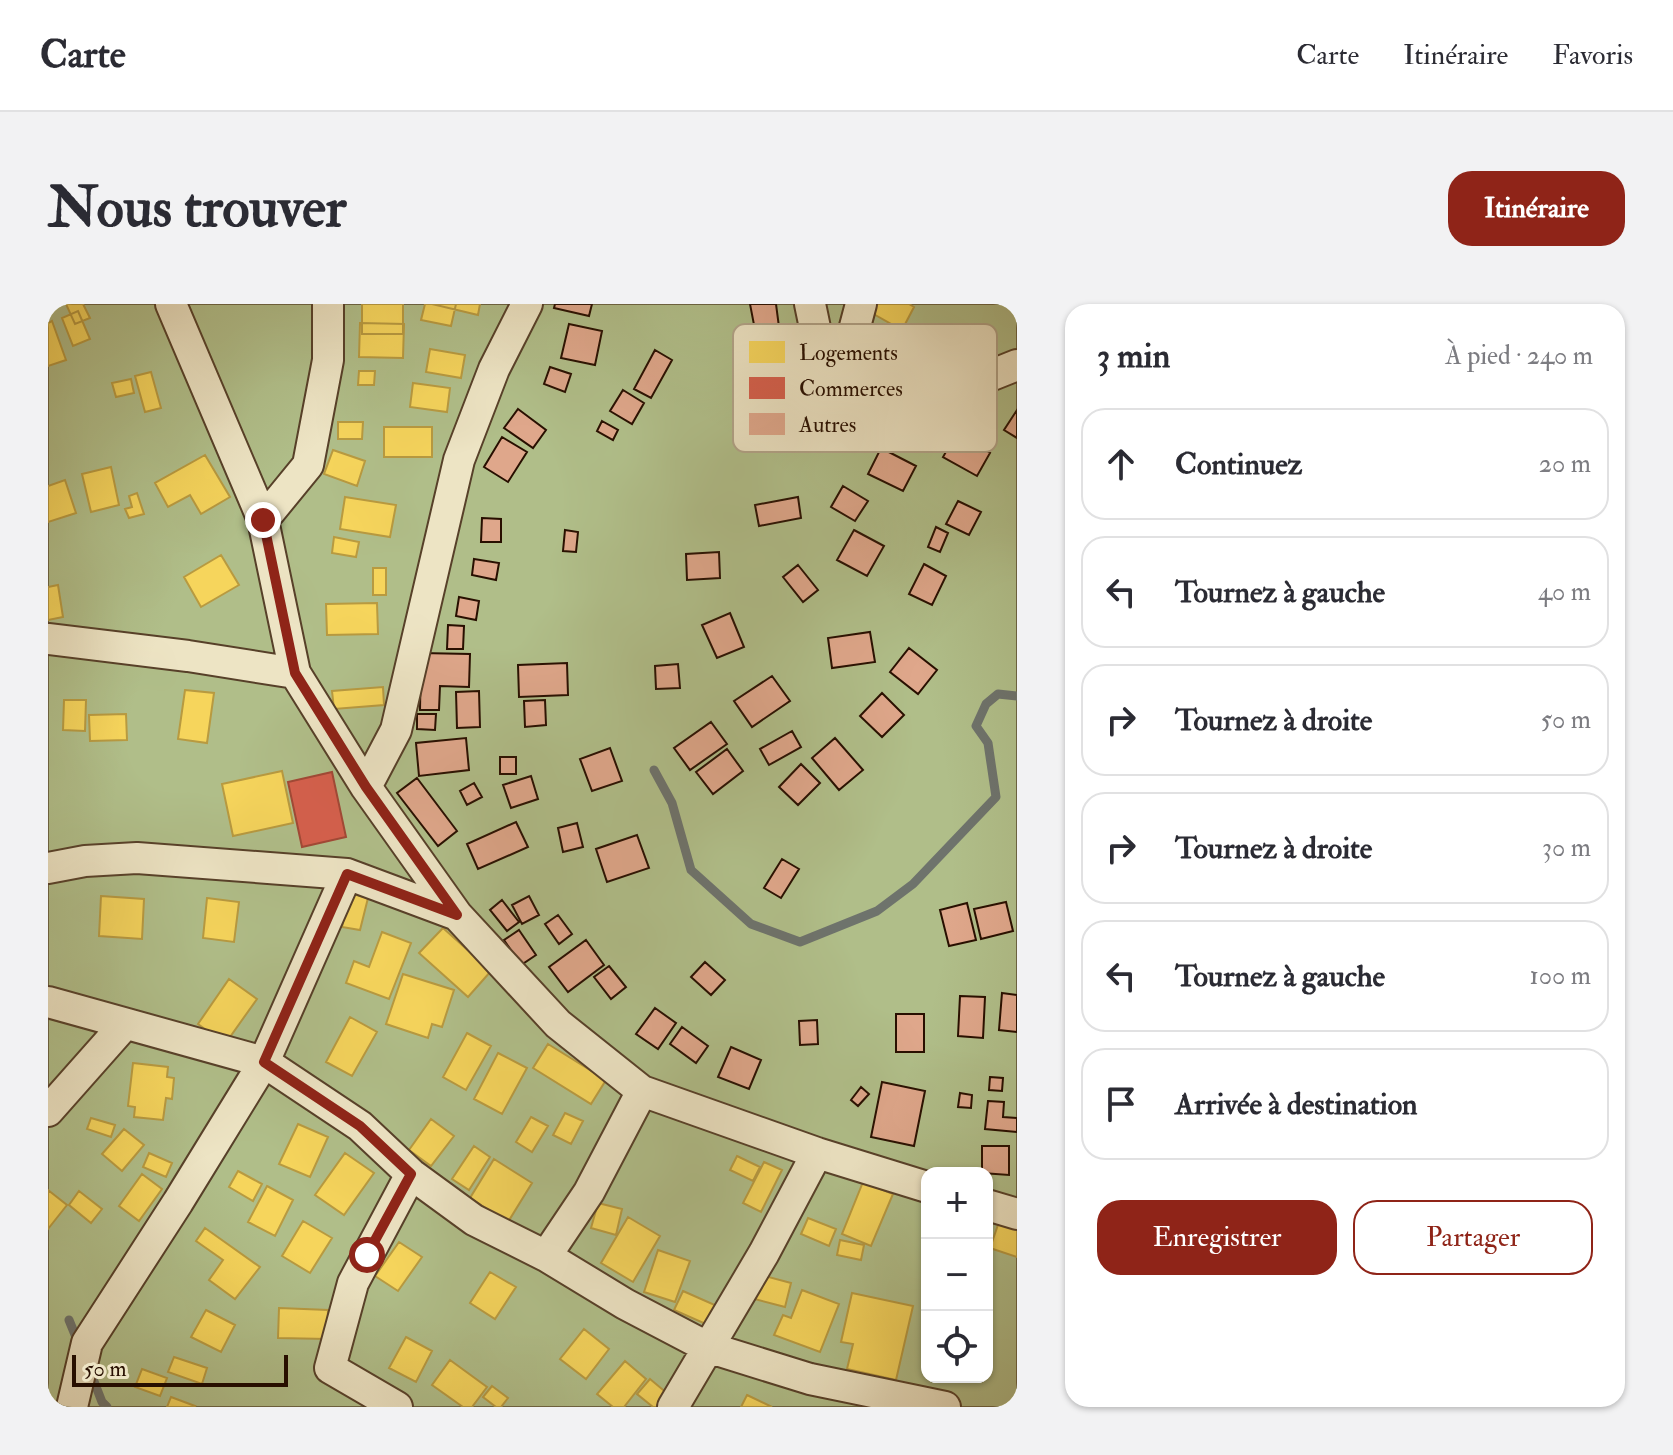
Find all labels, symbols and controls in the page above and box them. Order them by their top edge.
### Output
text: Carte [40,31,126,79]
text: Carte [1296,38,1359,73]
text: Itinéraire [1403,38,1508,73]
text: Favoris [1552,38,1633,73]
button: Itinéraire [1448,171,1625,246]
text: Nous trouver [48,173,346,244]
legend [733,324,997,452]
text: 3 min [1097,335,1170,378]
text: Logements [799,339,898,367]
text: À pied · 240 m [1445,340,1593,372]
text: Commerces [799,375,903,403]
text: Autres [798,411,856,439]
icon: ahead [1099,442,1143,486]
text: Continuez [1175,446,1302,483]
text: 20 m [1539,448,1591,480]
route end [245,502,281,538]
icon: left [1099,570,1143,614]
text: Tournez à gauche [1175,574,1385,611]
text: 40 m [1538,576,1591,608]
icon: right [1099,698,1143,742]
text: Tournez à droite [1175,702,1372,739]
text: 50 m [1541,704,1591,736]
icon: right [1099,826,1143,870]
text: Tournez à droite [1175,830,1372,867]
text: 30 m [1542,832,1591,864]
icon: left [1099,954,1143,998]
text: Tournez à gauche [1175,958,1385,995]
text: 100 m [1530,960,1591,992]
icon: arrive [1099,1082,1143,1126]
text: Arrivée à destination [1175,1086,1418,1123]
map controls [921,1167,993,1383]
button: + [921,1167,993,1239]
button: Enregistrer [1097,1200,1337,1275]
button: Partager [1353,1200,1593,1275]
route start [349,1237,385,1273]
button: − [921,1239,993,1311]
button: locate [921,1311,993,1383]
scale bar [72,1351,288,1387]
text: 50 m [84,1355,126,1383]

